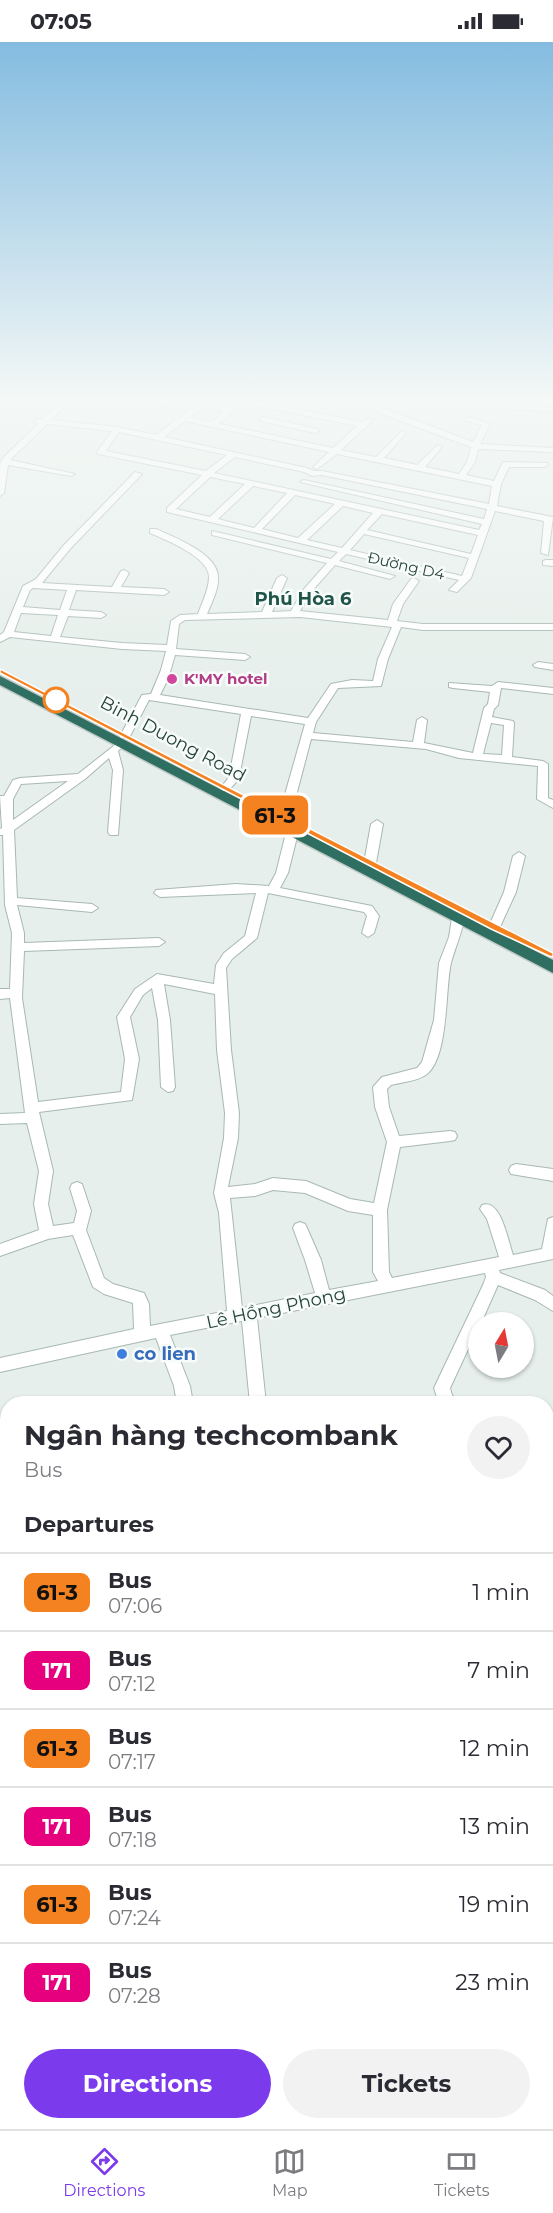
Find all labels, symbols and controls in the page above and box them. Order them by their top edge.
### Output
text: 07:05 [30,8,92,35]
street label: Đường D4 [366,547,447,584]
district label: Phú Hòa 6 [255,588,352,610]
place label: K'MY hotel [184,669,268,688]
marker: K'MY hotel [165,672,179,686]
unlabelled marker [43,687,69,713]
street label: Binh Duong Road [96,691,250,787]
line badge: 61-3 [233,796,317,834]
text: 61-3 [254,803,296,828]
street label: Lê Hồng Phong [204,1282,348,1334]
north arrow [468,1312,534,1378]
map controls [468,1312,534,1378]
place label: co lien [134,1343,196,1365]
marker: co lien [115,1347,129,1361]
button: heart [467,1416,530,1479]
text: Ngân hàng techcombank [24,1418,398,1452]
text: Bus [24,1458,62,1482]
text: Departures [24,1511,154,1538]
text: Bus [108,1567,152,1594]
text: 1 min [472,1579,530,1606]
text: 61-3 [36,1580,78,1605]
text: 07:06 [108,1594,162,1618]
text: Bus [108,1645,152,1672]
text: 7 min [467,1657,530,1684]
text: 171 [42,1658,72,1683]
text: 07:12 [108,1672,155,1696]
text: Bus [108,1723,152,1750]
text: 12 min [460,1735,530,1762]
text: 61-3 [36,1736,78,1761]
text: 07:17 [108,1750,156,1774]
text: Bus [108,1801,152,1828]
text: 13 min [460,1813,530,1840]
text: 171 [42,1814,72,1839]
text: 07:18 [108,1828,157,1852]
text: Bus [108,1879,152,1906]
text: 19 min [459,1891,530,1918]
text: 61-3 [36,1892,78,1917]
text: 07:24 [108,1906,161,1930]
text: Bus [108,1957,152,1984]
text: 23 min [455,1969,530,1996]
text: 171 [42,1970,72,1995]
text: 07:28 [108,1984,161,2008]
button: Directions [24,2049,271,2118]
button: Tickets [283,2049,530,2118]
tab: Directions [63,2145,145,2200]
tab: Map [272,2145,307,2200]
tab: Tickets [434,2145,490,2200]

